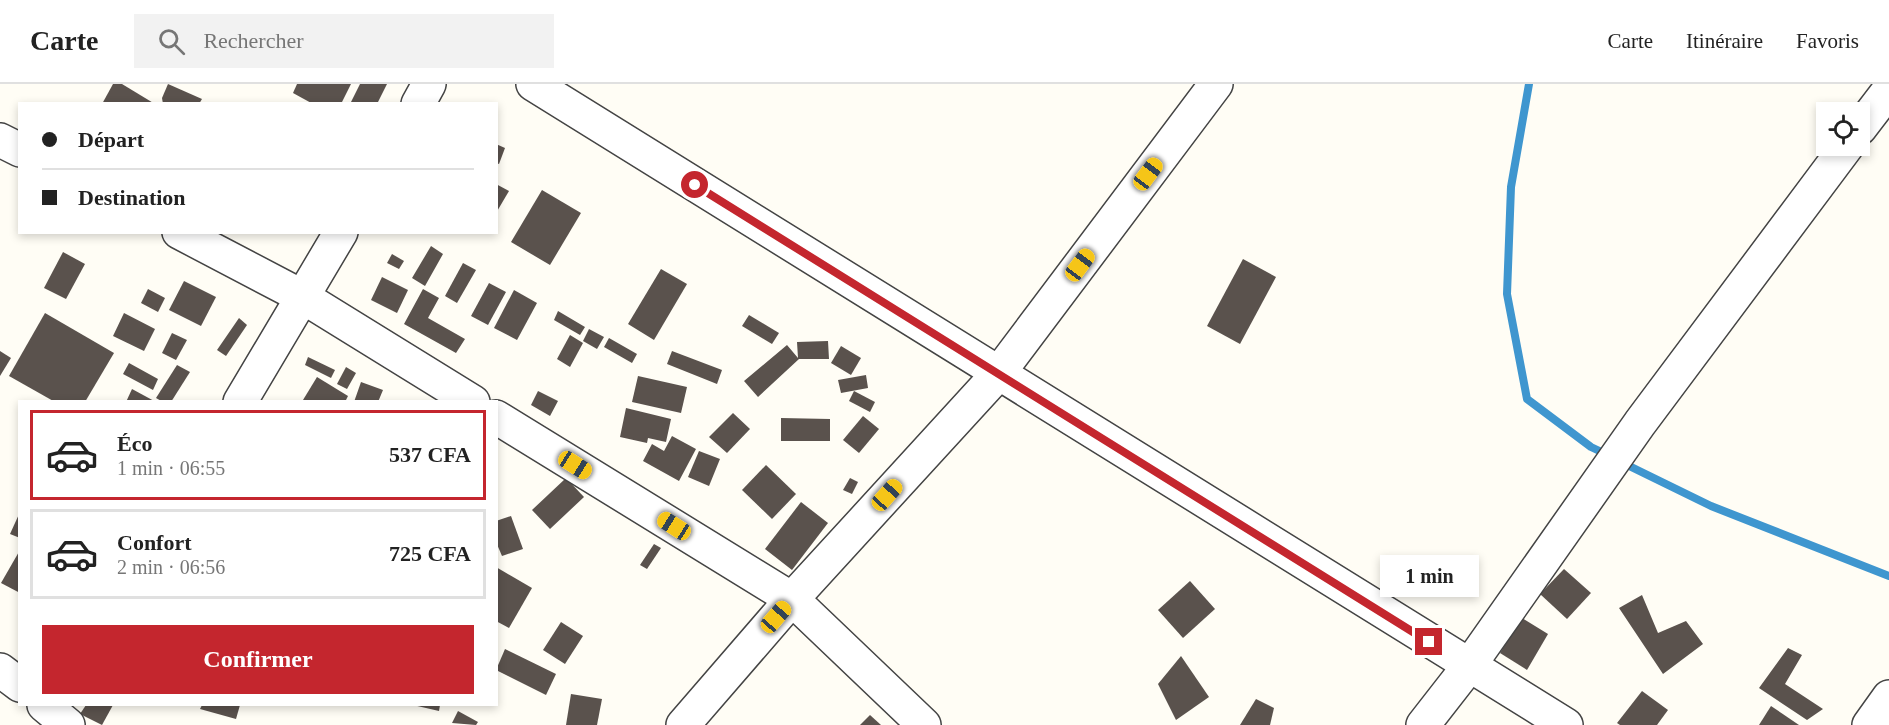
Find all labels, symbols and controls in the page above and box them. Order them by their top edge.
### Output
search box [134,14,554,68]
text: Carte [30,25,98,56]
icon: search [155,25,188,58]
text: Rechercher [203,28,304,53]
text: Carte [1608,29,1653,53]
text: Itinéraire [1686,29,1763,53]
text: Favoris [1796,29,1859,53]
map controls [1816,102,1870,156]
button: locate [1816,102,1870,156]
text: Départ [78,127,144,152]
car [1130,154,1166,194]
route start [681,171,708,198]
text: Destination [78,185,186,210]
car [1062,245,1098,285]
icon: car [45,428,99,482]
text: Éco [117,431,152,456]
text: 537 CFA [389,442,471,467]
car [555,448,595,482]
text: 1 min · 06:55 [117,457,225,479]
car [868,476,906,514]
car [654,509,694,543]
icon: car [45,527,99,581]
text: Confort [117,530,192,555]
text: 725 CFA [389,541,471,566]
callout: 1 min [1380,555,1478,597]
text: 2 min · 06:56 [117,556,225,578]
text: 1 min [1405,565,1454,587]
car [757,598,795,636]
button: Confirmer [42,625,474,694]
route end [1415,628,1442,655]

